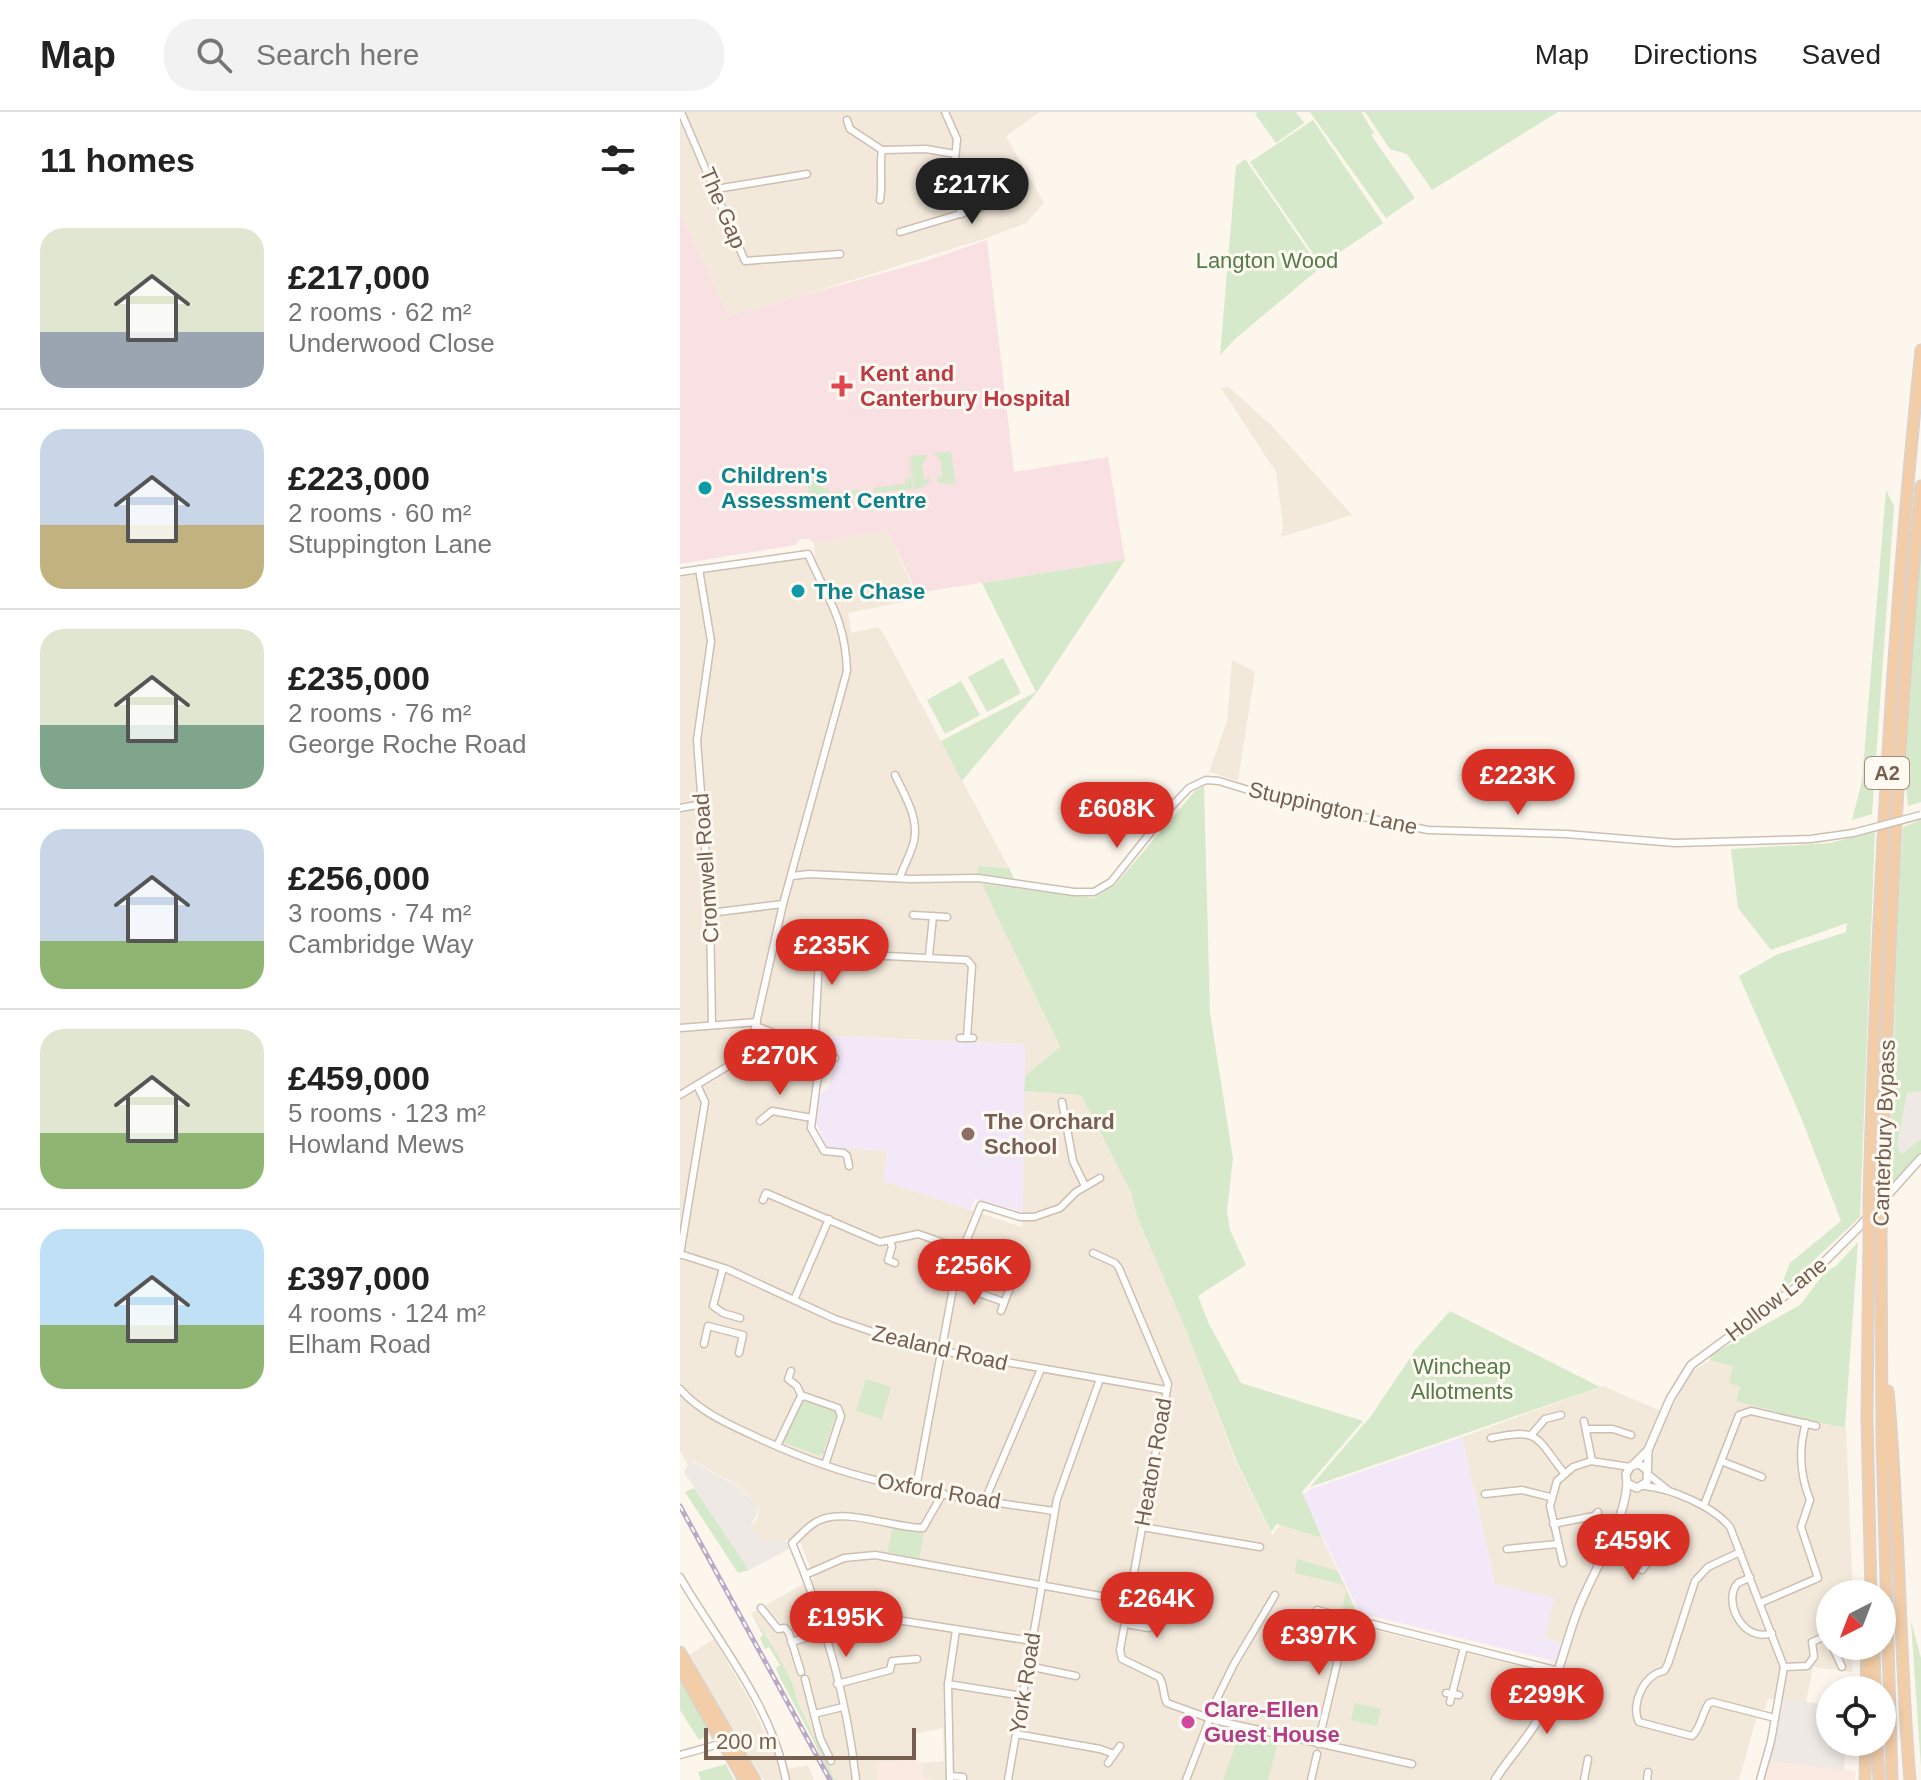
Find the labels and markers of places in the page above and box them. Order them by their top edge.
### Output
pin: £217K [916,158,1028,226]
place label: Kent and Canterbury Hospital [860,361,1070,411]
marker: Kent and Canterbury Hospital [831,375,853,397]
place label: Children's Assessment Centre [721,463,926,513]
marker: Children's Assessment Centre [696,479,714,497]
place label: The Chase [814,579,925,604]
marker: The Chase [789,582,807,600]
pin: £223K [1462,749,1574,817]
pin: £608K [1061,782,1173,850]
pin: £235K [776,919,888,987]
pin: £270K [724,1029,836,1097]
place label: The Orchard School [984,1109,1115,1159]
marker: The Orchard School [959,1125,977,1143]
pin: £256K [918,1239,1030,1307]
pin: £459K [1577,1514,1689,1582]
pin: £264K [1101,1572,1213,1640]
pin: £195K [790,1591,902,1659]
pin: £397K [1263,1609,1375,1677]
pin: £299K [1491,1668,1603,1736]
place label: Clare-Ellen Guest House [1204,1697,1340,1747]
marker: Clare-Ellen Guest House [1179,1713,1197,1731]

